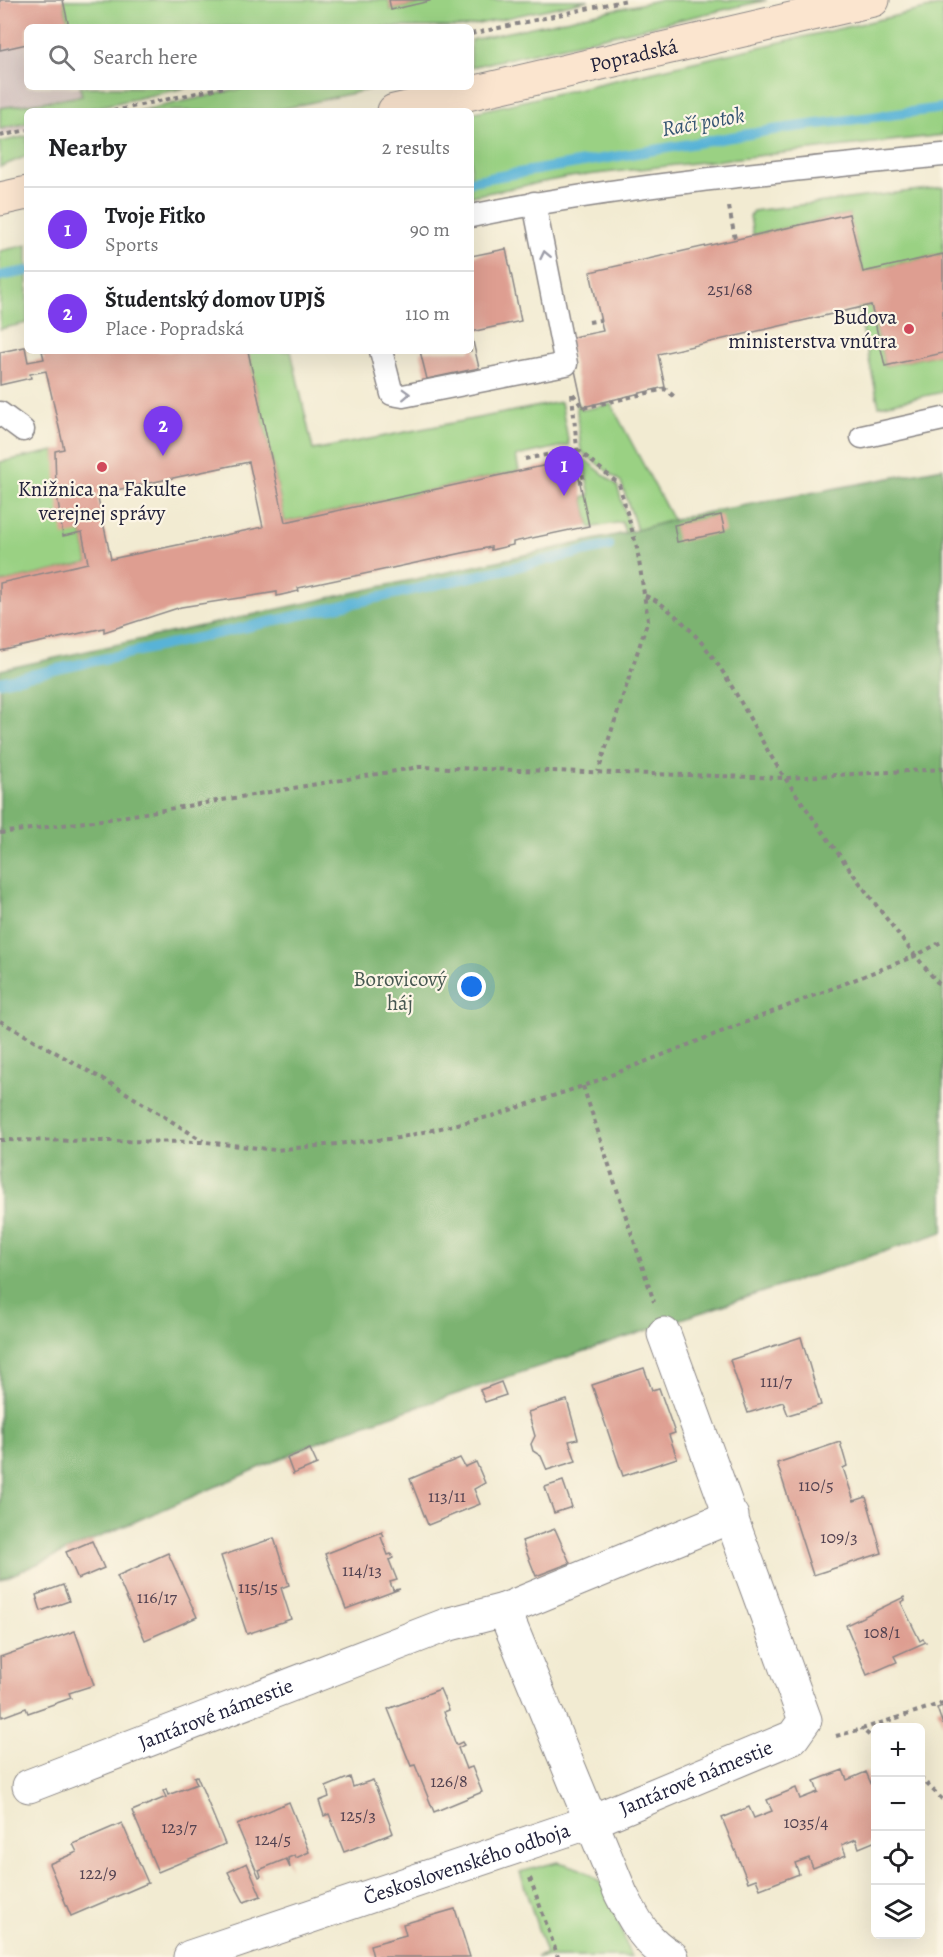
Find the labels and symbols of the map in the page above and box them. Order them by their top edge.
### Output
street label: Popradská [587,32,681,79]
water label: Račí potok [659,100,747,144]
one-way arrow [539,251,552,261]
house number: 251/68 [707,277,753,301]
place label: Budova ministerstva vnútra [728,303,897,355]
marker: Budova ministerstva vnútra [902,322,916,336]
one-way arrow [402,388,411,400]
pin: 2 [144,406,182,456]
pin: 1 [544,446,584,496]
marker: Knižnica na Fakulte verejnej správy [95,460,109,474]
place label: Knižnica na Fakulte verejnej správy [18,475,186,527]
park label: Borovicový háj [353,965,447,1017]
your location [457,972,486,1001]
house number: 111/7 [760,1369,792,1393]
house number: 110/5 [798,1473,834,1497]
house number: 113/11 [428,1484,466,1508]
house number: 109/3 [820,1525,858,1549]
house number: 114/13 [342,1558,382,1582]
house number: 115/15 [238,1575,278,1599]
house number: 116/17 [137,1585,178,1609]
house number: 108/1 [864,1620,900,1644]
street label: Jantárové námestie [134,1671,297,1757]
street label: Jantárové námestie [615,1733,777,1822]
house number: 126/8 [430,1769,468,1793]
house number: 125/3 [340,1803,376,1827]
house number: 1035/4 [783,1810,829,1834]
house number: 123/7 [161,1815,197,1839]
street label: Československého odboja [360,1816,574,1912]
house number: 124/5 [255,1827,291,1851]
house number: 122/9 [79,1861,117,1885]

